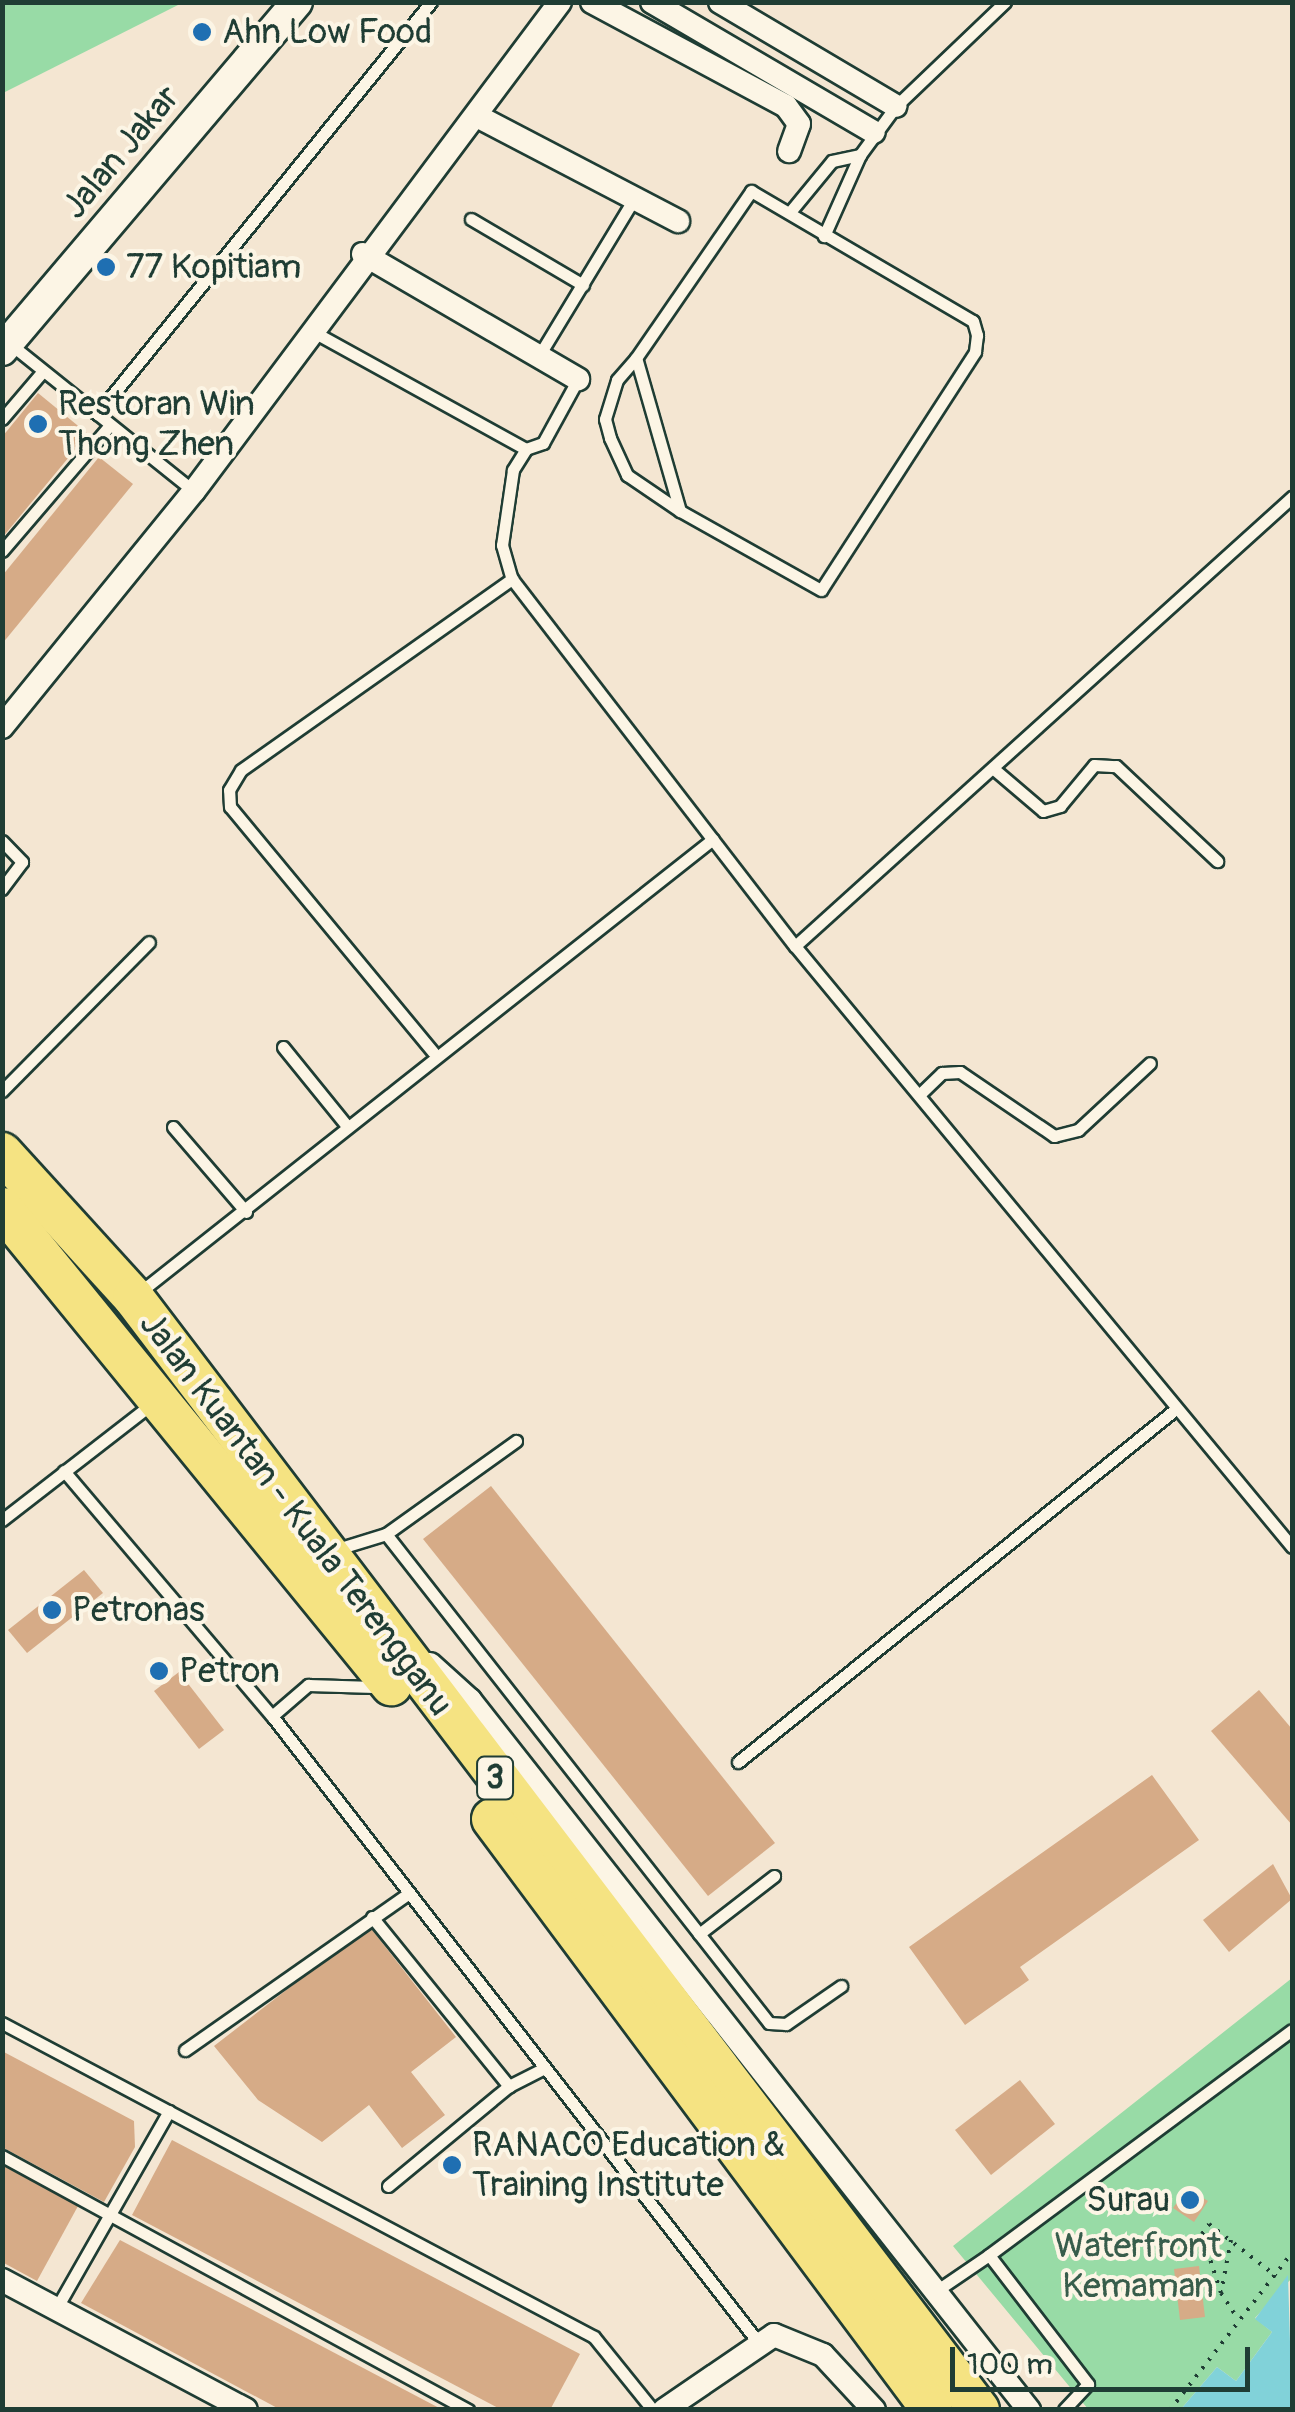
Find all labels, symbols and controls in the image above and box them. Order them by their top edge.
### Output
place label: Ahn Low Food [222,11,432,53]
marker: Ahn Low Food [191,21,213,43]
street label: Jalan Jakar [53,77,189,227]
place label: 77 Kopitiam [126,246,301,288]
marker: 77 Kopitiam [95,256,117,278]
place label: Restoran Win Thong Zhen [58,383,255,465]
marker: Restoran Win Thong Zhen [27,413,49,435]
street label: Jalan Kuantan - Kuala Terengganu [130,1304,462,1724]
place label: Petronas [72,1589,205,1631]
marker: Petronas [41,1599,63,1621]
place label: Petron [179,1650,280,1692]
marker: Petron [148,1660,170,1682]
road number: 3 [475,1751,515,1805]
place label: RANACO Education & Training Institute [472,2124,785,2206]
marker: RANACO Education & Training Institute [441,2154,463,2176]
place label: Surau [1086,2179,1170,2221]
marker: Surau [1179,2189,1201,2211]
park label: Waterfront Kemaman [1055,2225,1221,2307]
scale bar [955,2327,1255,2389]
text: 100 m [967,2346,1053,2383]

